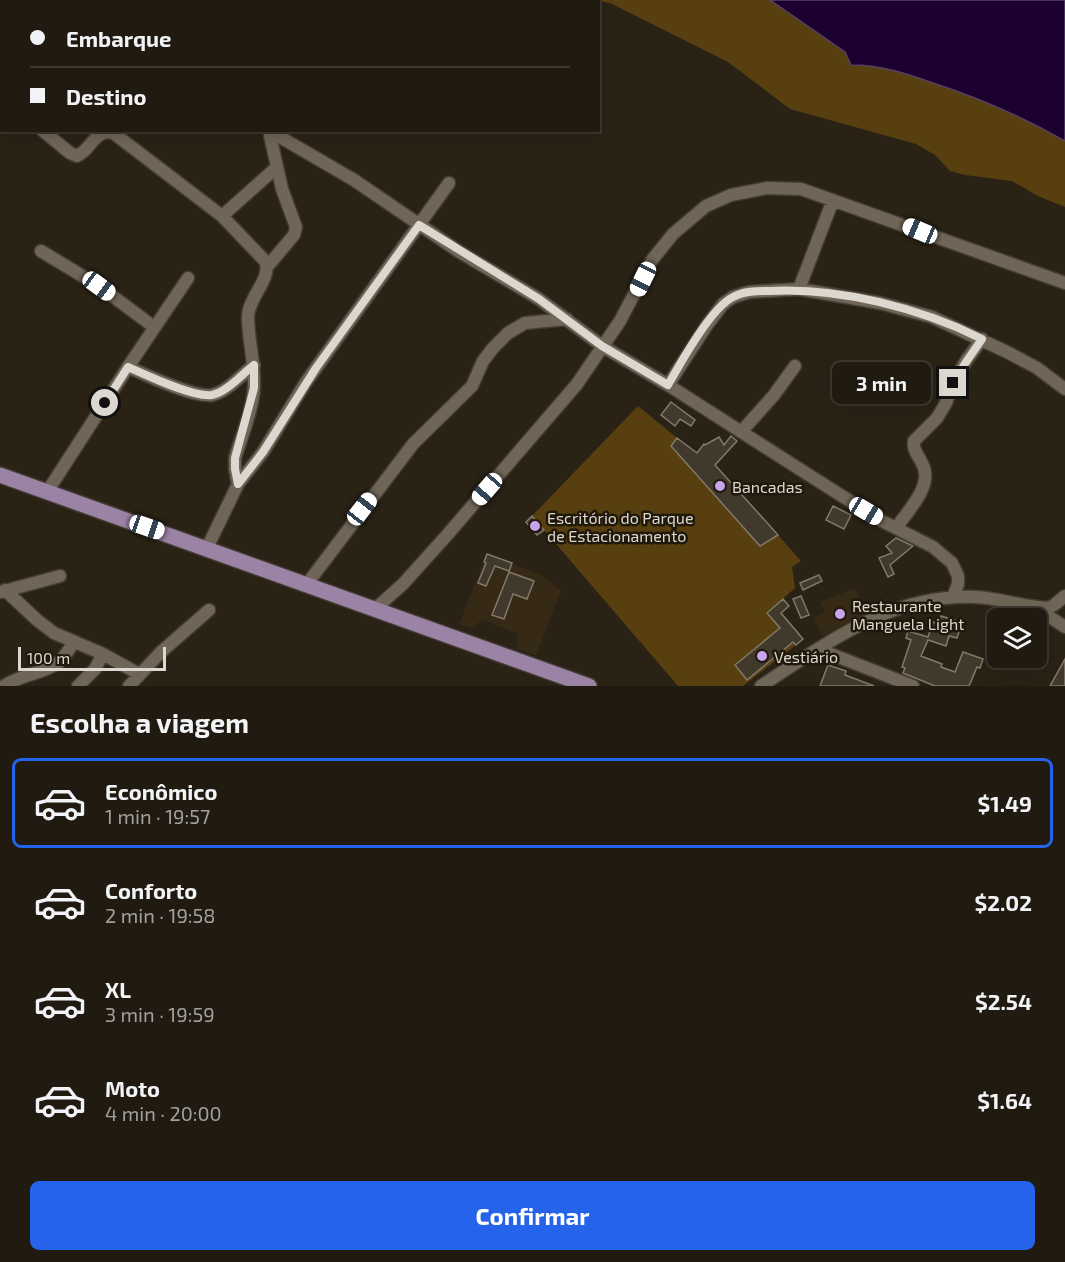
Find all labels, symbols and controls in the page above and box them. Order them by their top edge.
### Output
text: Embarque [66,25,171,51]
text: Destino [66,83,146,109]
car [900,216,940,246]
car [627,259,659,299]
car [79,268,119,304]
callout: 3 min [833,362,932,404]
route end [939,369,966,396]
text: 3 min [856,371,907,395]
route start [91,389,118,416]
car [468,470,506,508]
place label: Bancadas [732,477,803,496]
marker: Bancadas [713,479,727,493]
car [344,489,380,529]
car [846,494,886,528]
place label: Escritório do Parque de Estacionamento [547,508,694,545]
car [127,513,167,541]
marker: Escritório do Parque de Estacionamento [528,519,542,533]
place label: Restaurante Manguela Light [852,596,964,633]
marker: Restaurante Manguela Light [833,607,847,621]
map controls [987,608,1047,668]
button: layers [987,608,1047,668]
scale bar [18,644,166,672]
place label: Vestiário [774,647,838,666]
text: 100 m [27,648,70,667]
marker: Vestiário [755,649,769,663]
text: Escolha a viagem [30,706,249,738]
icon: car [33,776,87,830]
text: Econômico [105,778,217,804]
text: $1.49 [977,790,1032,816]
text: 1 min · 19:57 [105,804,210,828]
icon: car [33,875,87,929]
text: Conforto [105,877,197,903]
text: $2.02 [974,889,1032,915]
text: 2 min · 19:58 [105,903,215,927]
icon: car [33,974,87,1028]
text: XL [105,976,131,1002]
text: $2.54 [975,988,1032,1014]
text: 3 min · 19:59 [105,1002,215,1026]
icon: car [33,1073,87,1127]
text: Moto [105,1075,160,1101]
text: $1.64 [977,1087,1032,1113]
text: 4 min · 20:00 [105,1101,222,1125]
button: Confirmar [30,1181,1035,1250]

